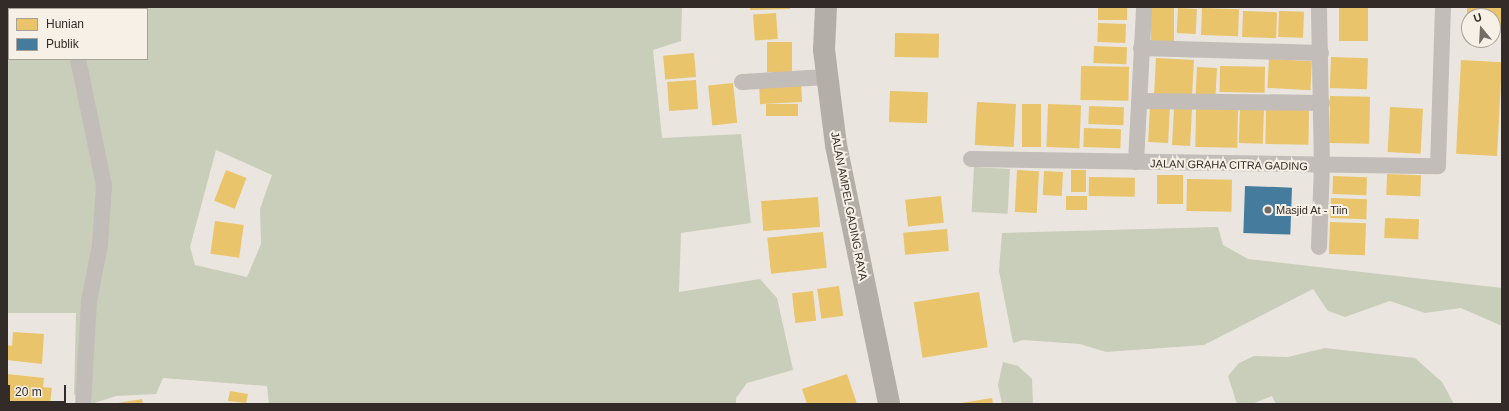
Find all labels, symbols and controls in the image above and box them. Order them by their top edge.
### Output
legend [8,8,148,60]
north arrow [1461,8,1501,48]
text: U [1472,11,1483,24]
text: Hunian [46,17,84,31]
text: Publik [46,37,79,51]
street label: JALAN AMPEL GADING RAYA [828,130,870,282]
street label: JALAN GRAHA CITRA GADING [1149,157,1309,173]
place label: Masjid At - Tiin [1276,203,1348,217]
marker: Masjid At - Tiin [1263,205,1273,215]
scale bar [10,377,68,403]
text: 20 m [15,385,42,399]

